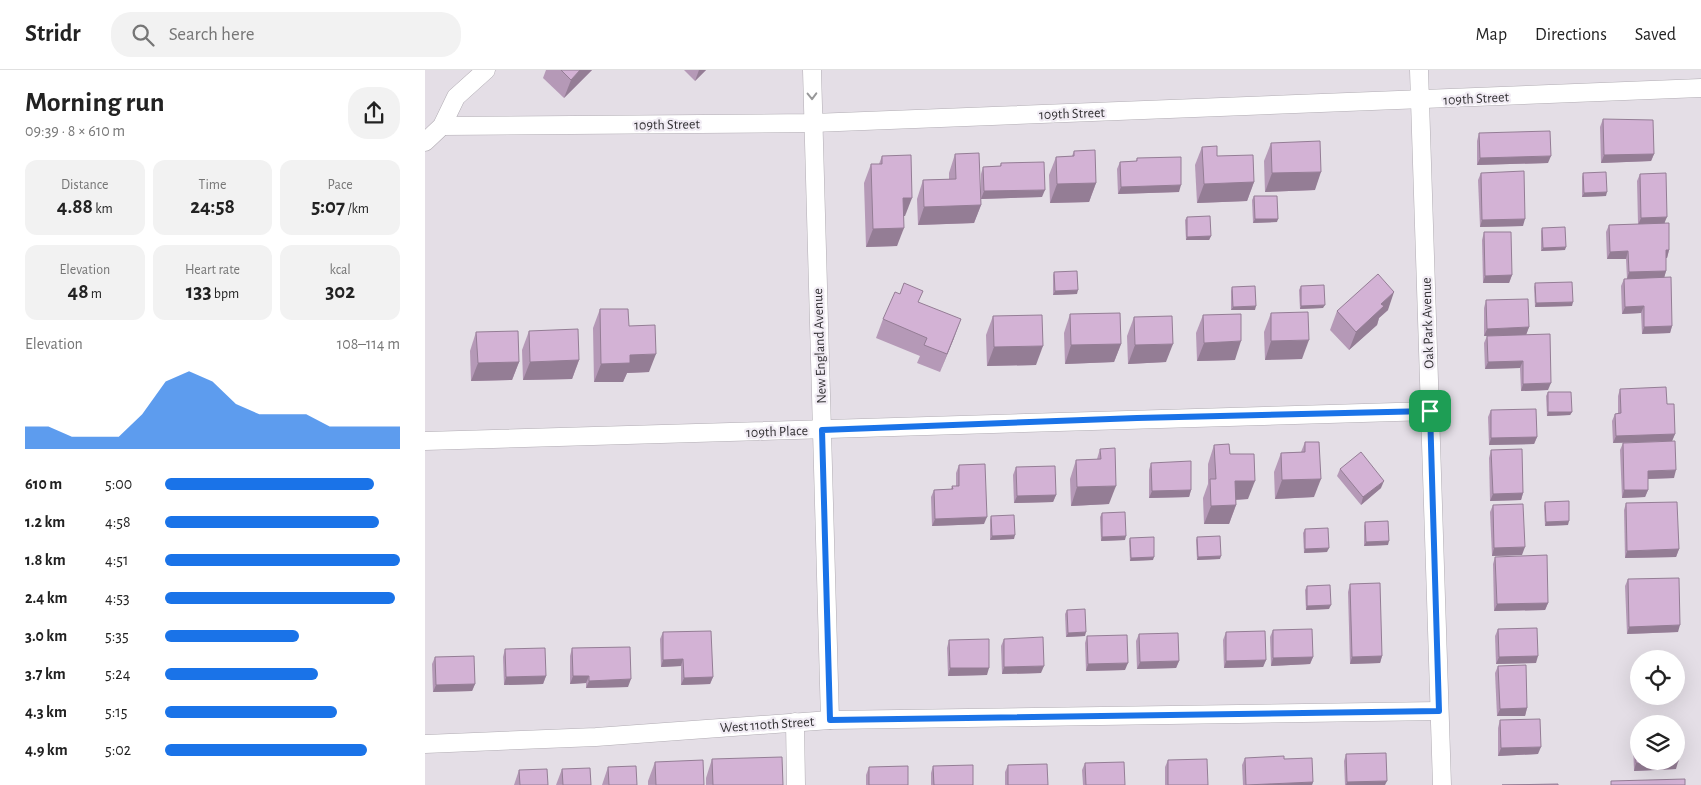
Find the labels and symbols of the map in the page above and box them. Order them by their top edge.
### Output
street label: 109th Street [1443,90,1510,108]
one-way arrow [807,93,818,101]
street label: 109th Street [1039,106,1106,122]
street label: 109th Street [634,117,701,133]
street label: Oak Park Avenue [1419,277,1437,369]
street label: New England Avenue [811,288,829,404]
pin [1409,390,1451,432]
street label: 109th Place [746,424,808,440]
street label: West 110th Street [720,715,815,735]

